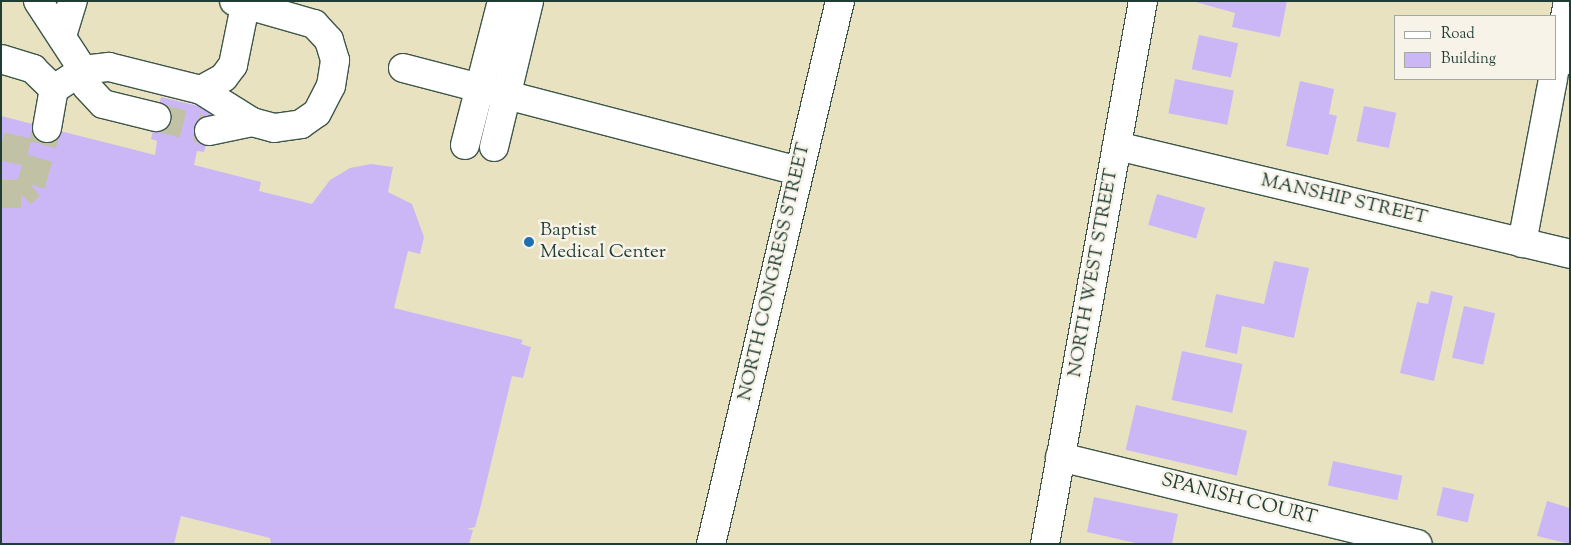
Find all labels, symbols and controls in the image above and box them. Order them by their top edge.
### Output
legend [1394,15,1556,80]
text: Road [1441,24,1475,45]
text: Building [1441,49,1496,70]
street label: NORTH CONGRESS STREET [734,141,816,403]
street label: NORTH WEST STREET [1064,167,1124,379]
street label: MANSHIP STREET [1259,170,1429,230]
place label: Baptist Medical Center [540,220,666,264]
marker: Baptist Medical Center [522,235,536,249]
street label: SPANISH COURT [1159,470,1319,530]

